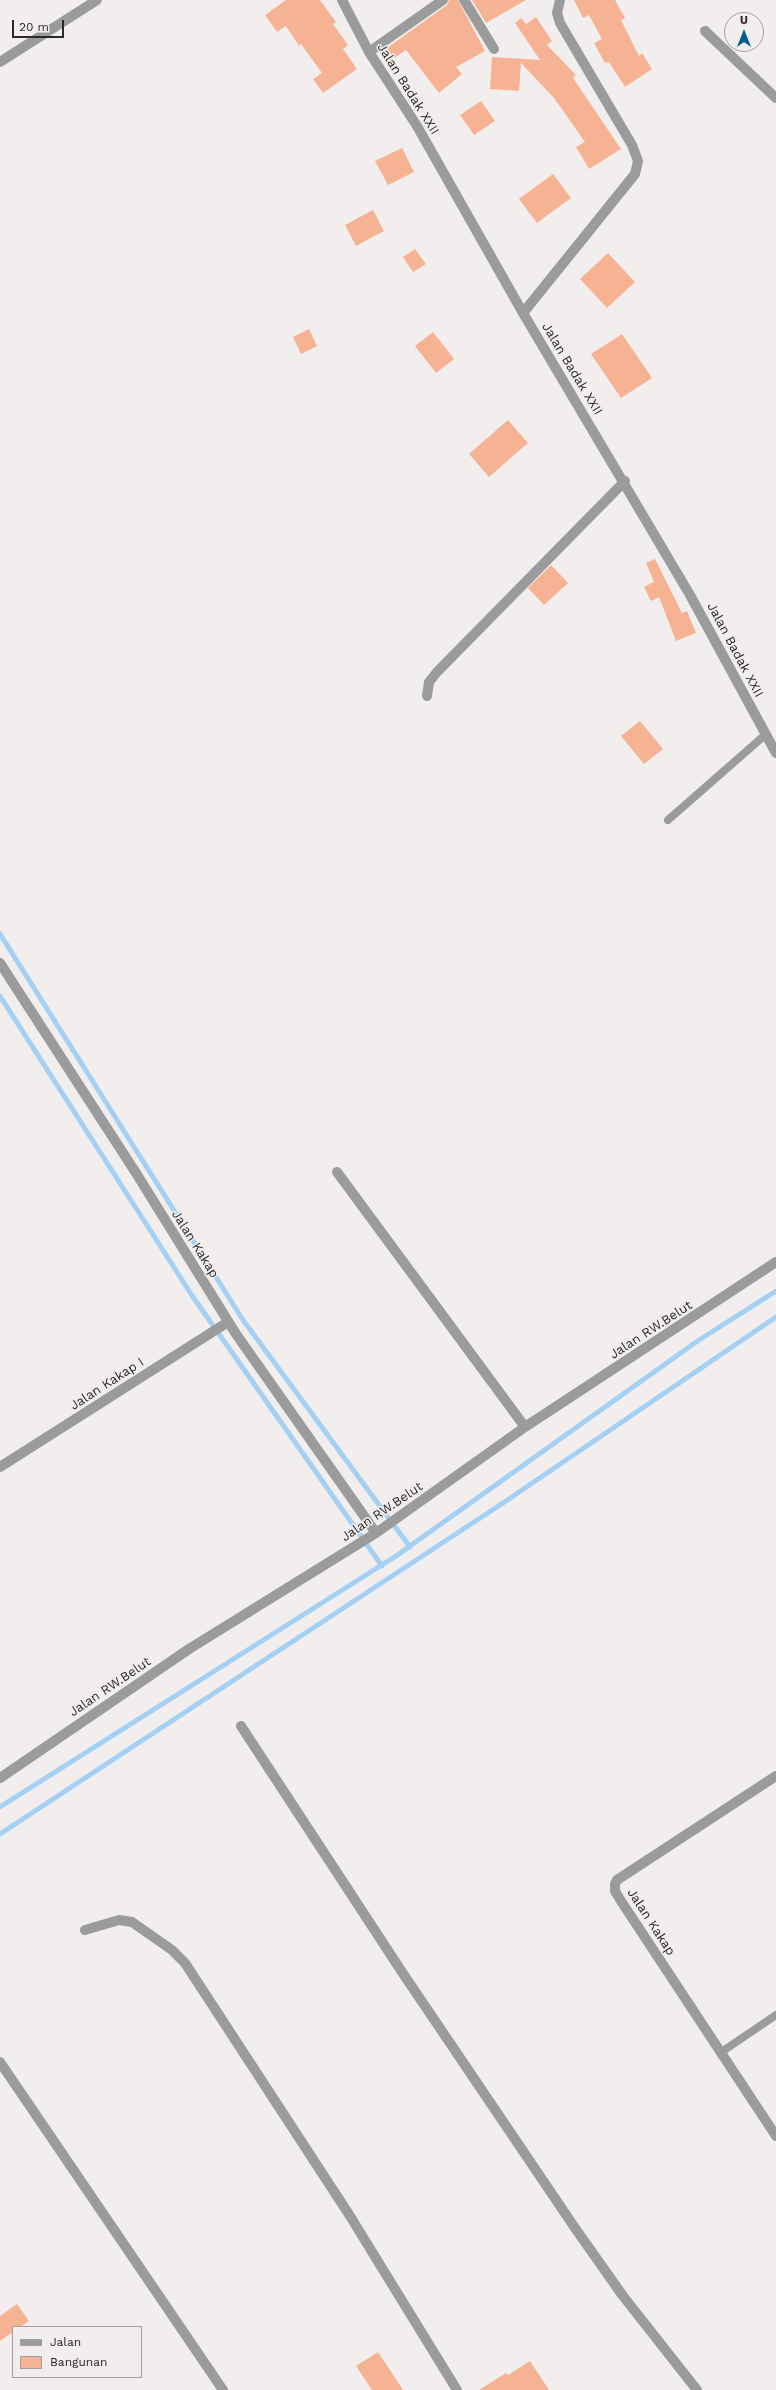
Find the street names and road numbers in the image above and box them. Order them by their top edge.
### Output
street label: Jalan Badak XXII [374,40,442,138]
street label: Jalan Badak XXII [538,320,606,418]
street label: Jalan Badak XXII [704,600,766,700]
street label: Jalan Kakap [168,1207,222,1281]
street label: Jalan RW.Belut [607,1298,695,1362]
street label: Jalan Kakap I [67,1354,147,1414]
street label: Jalan RW.Belut [338,1479,426,1545]
street label: Jalan RW.Belut [66,1654,154,1720]
street label: Jalan Kakap [624,1886,678,1958]

